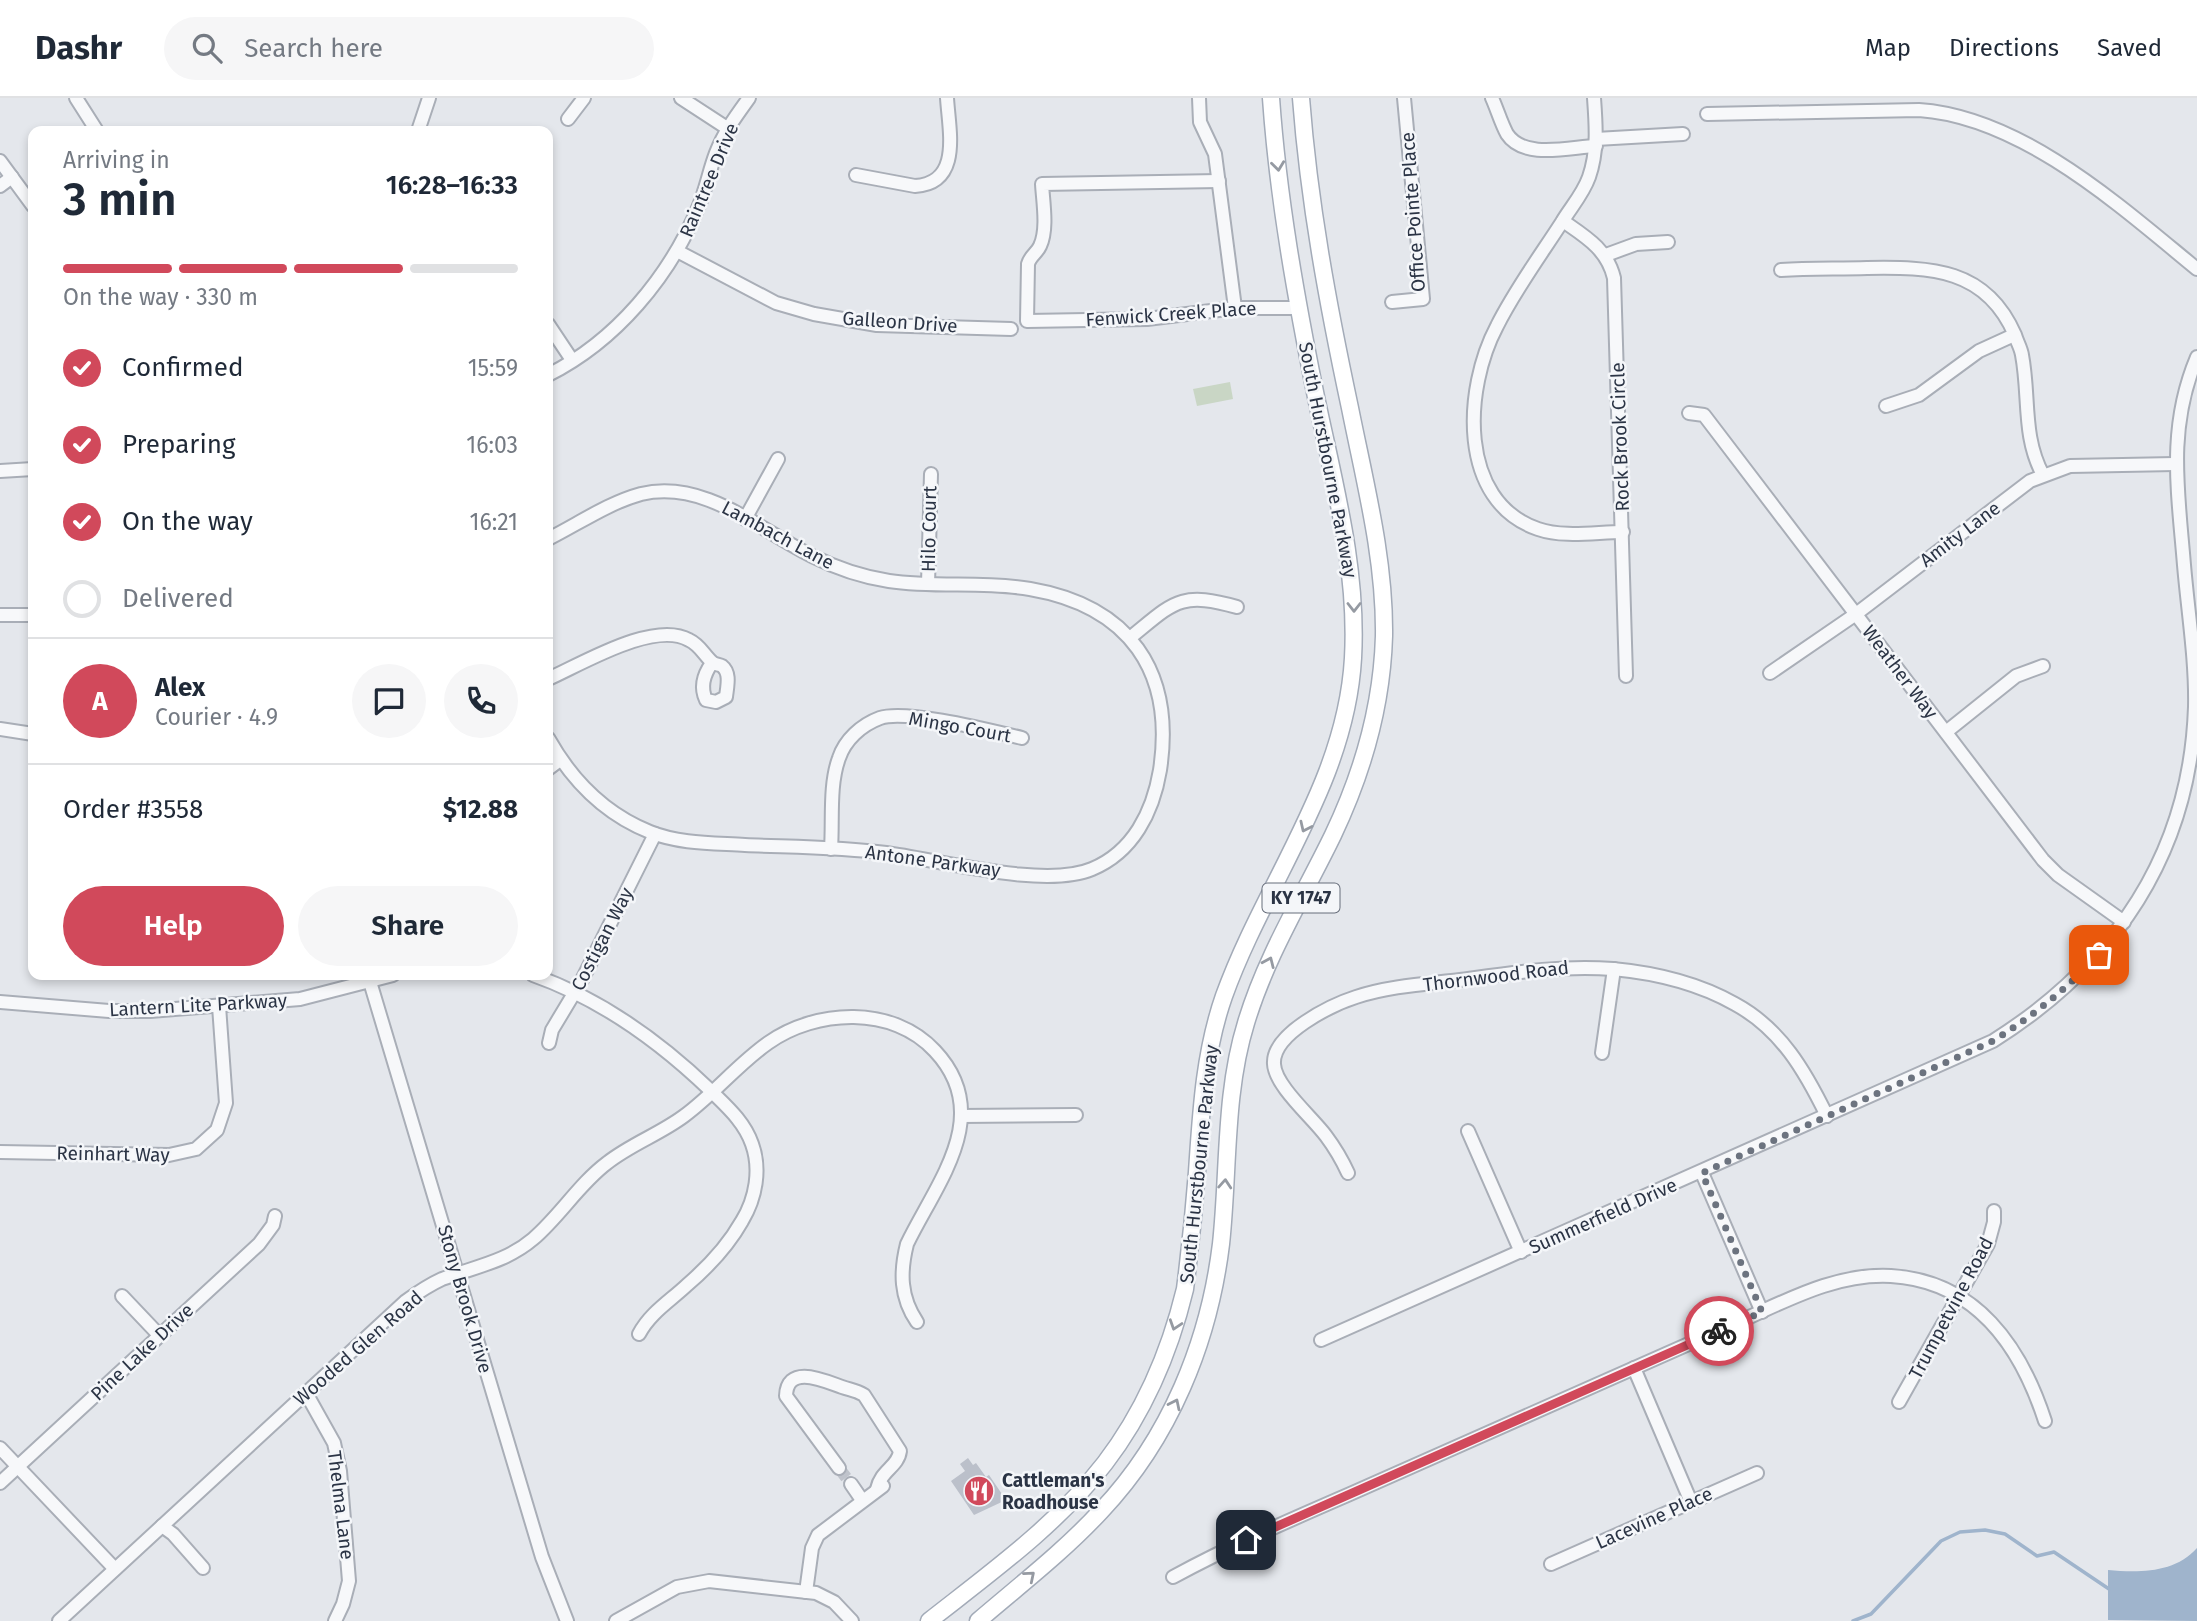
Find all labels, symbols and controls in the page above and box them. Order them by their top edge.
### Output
search box [164,17,654,80]
text: Dashr [35,28,122,68]
icon: search [188,29,226,67]
text: Search here [244,33,383,64]
text: Map [1865,34,1911,62]
text: Directions [1949,34,2059,62]
text: Saved [2097,34,2162,62]
street label: Raintree Drive [675,119,743,241]
street label: Office Pointe Place [1396,131,1430,293]
text: Arriving in [63,146,170,174]
one-way arrow [1270,160,1285,172]
text: 16:28–16:33 [386,170,518,201]
text: 3 min [63,172,177,227]
text: On the way · 330 m [63,283,258,311]
street label: Fenwick Creek Place [1085,297,1257,331]
street label: Galleon Drive [842,307,958,337]
street label: South Hurstbourne Parkway [1294,340,1362,581]
icon: check [63,349,101,387]
text: Confirmed [122,352,243,383]
text: 15:59 [468,354,518,382]
street label: Rock Brook Circle [1606,362,1634,512]
icon: check [63,426,101,464]
text: Preparing [122,429,235,460]
text: 16:03 [466,431,518,459]
street label: Hilo Court [917,485,941,572]
street label: Lambach Lane [718,496,838,574]
street label: Amity Lane [1915,496,2005,572]
icon: check [63,503,101,541]
text: On the way [122,506,253,537]
text: 16:21 [469,508,518,536]
text: Delivered [122,583,234,614]
one-way arrow [1346,602,1362,613]
street label: Weather Way [1857,621,1943,724]
button: chat [352,664,426,738]
button: phone [444,664,518,738]
text: Alex [155,672,205,703]
text: A [92,686,108,717]
text: Courier · 4.9 [155,703,278,731]
street label: Mingo Court [907,707,1013,747]
text: Order #3558 [63,794,203,825]
text: $12.88 [443,794,518,825]
one-way arrow [1299,819,1313,832]
street label: Antone Parkway [864,840,1003,882]
street label: Costigan Way [566,883,638,995]
road number: KY 1747 [1262,884,1340,912]
button: Help [63,886,284,966]
button: Share [298,886,518,966]
pin [2069,925,2129,985]
icon: bag [2080,936,2118,974]
street label: Thornwood Road [1422,956,1570,996]
one-way arrow [1261,957,1275,970]
street label: Lantern Lite Parkway [108,989,288,1021]
street label: South Hurstbourne Parkway [1175,1043,1223,1284]
street label: Reinhart Way [56,1142,170,1166]
street label: Summerfield Drive [1526,1173,1680,1259]
one-way arrow [1217,1178,1232,1189]
street label: Stony Brook Drive [433,1222,497,1376]
street label: Trumpetvine Road [1904,1233,1998,1383]
street label: Wooded Glen Road [289,1286,427,1410]
courier [1684,1296,1754,1366]
street label: Pine Lake Drive [86,1299,198,1405]
icon: bike [1700,1312,1738,1350]
one-way arrow [1169,1319,1183,1331]
one-way arrow [1166,1399,1180,1411]
street label: Thelma Lane [323,1449,359,1561]
place label: Cattleman's Roadhouse [1002,1469,1104,1514]
restaurant icon: Cattleman's Roadhouse [962,1474,996,1508]
street label: Lacevine Place [1592,1482,1716,1554]
pin [1216,1510,1276,1570]
icon: home [1227,1521,1265,1559]
one-way arrow [1021,1572,1034,1584]

